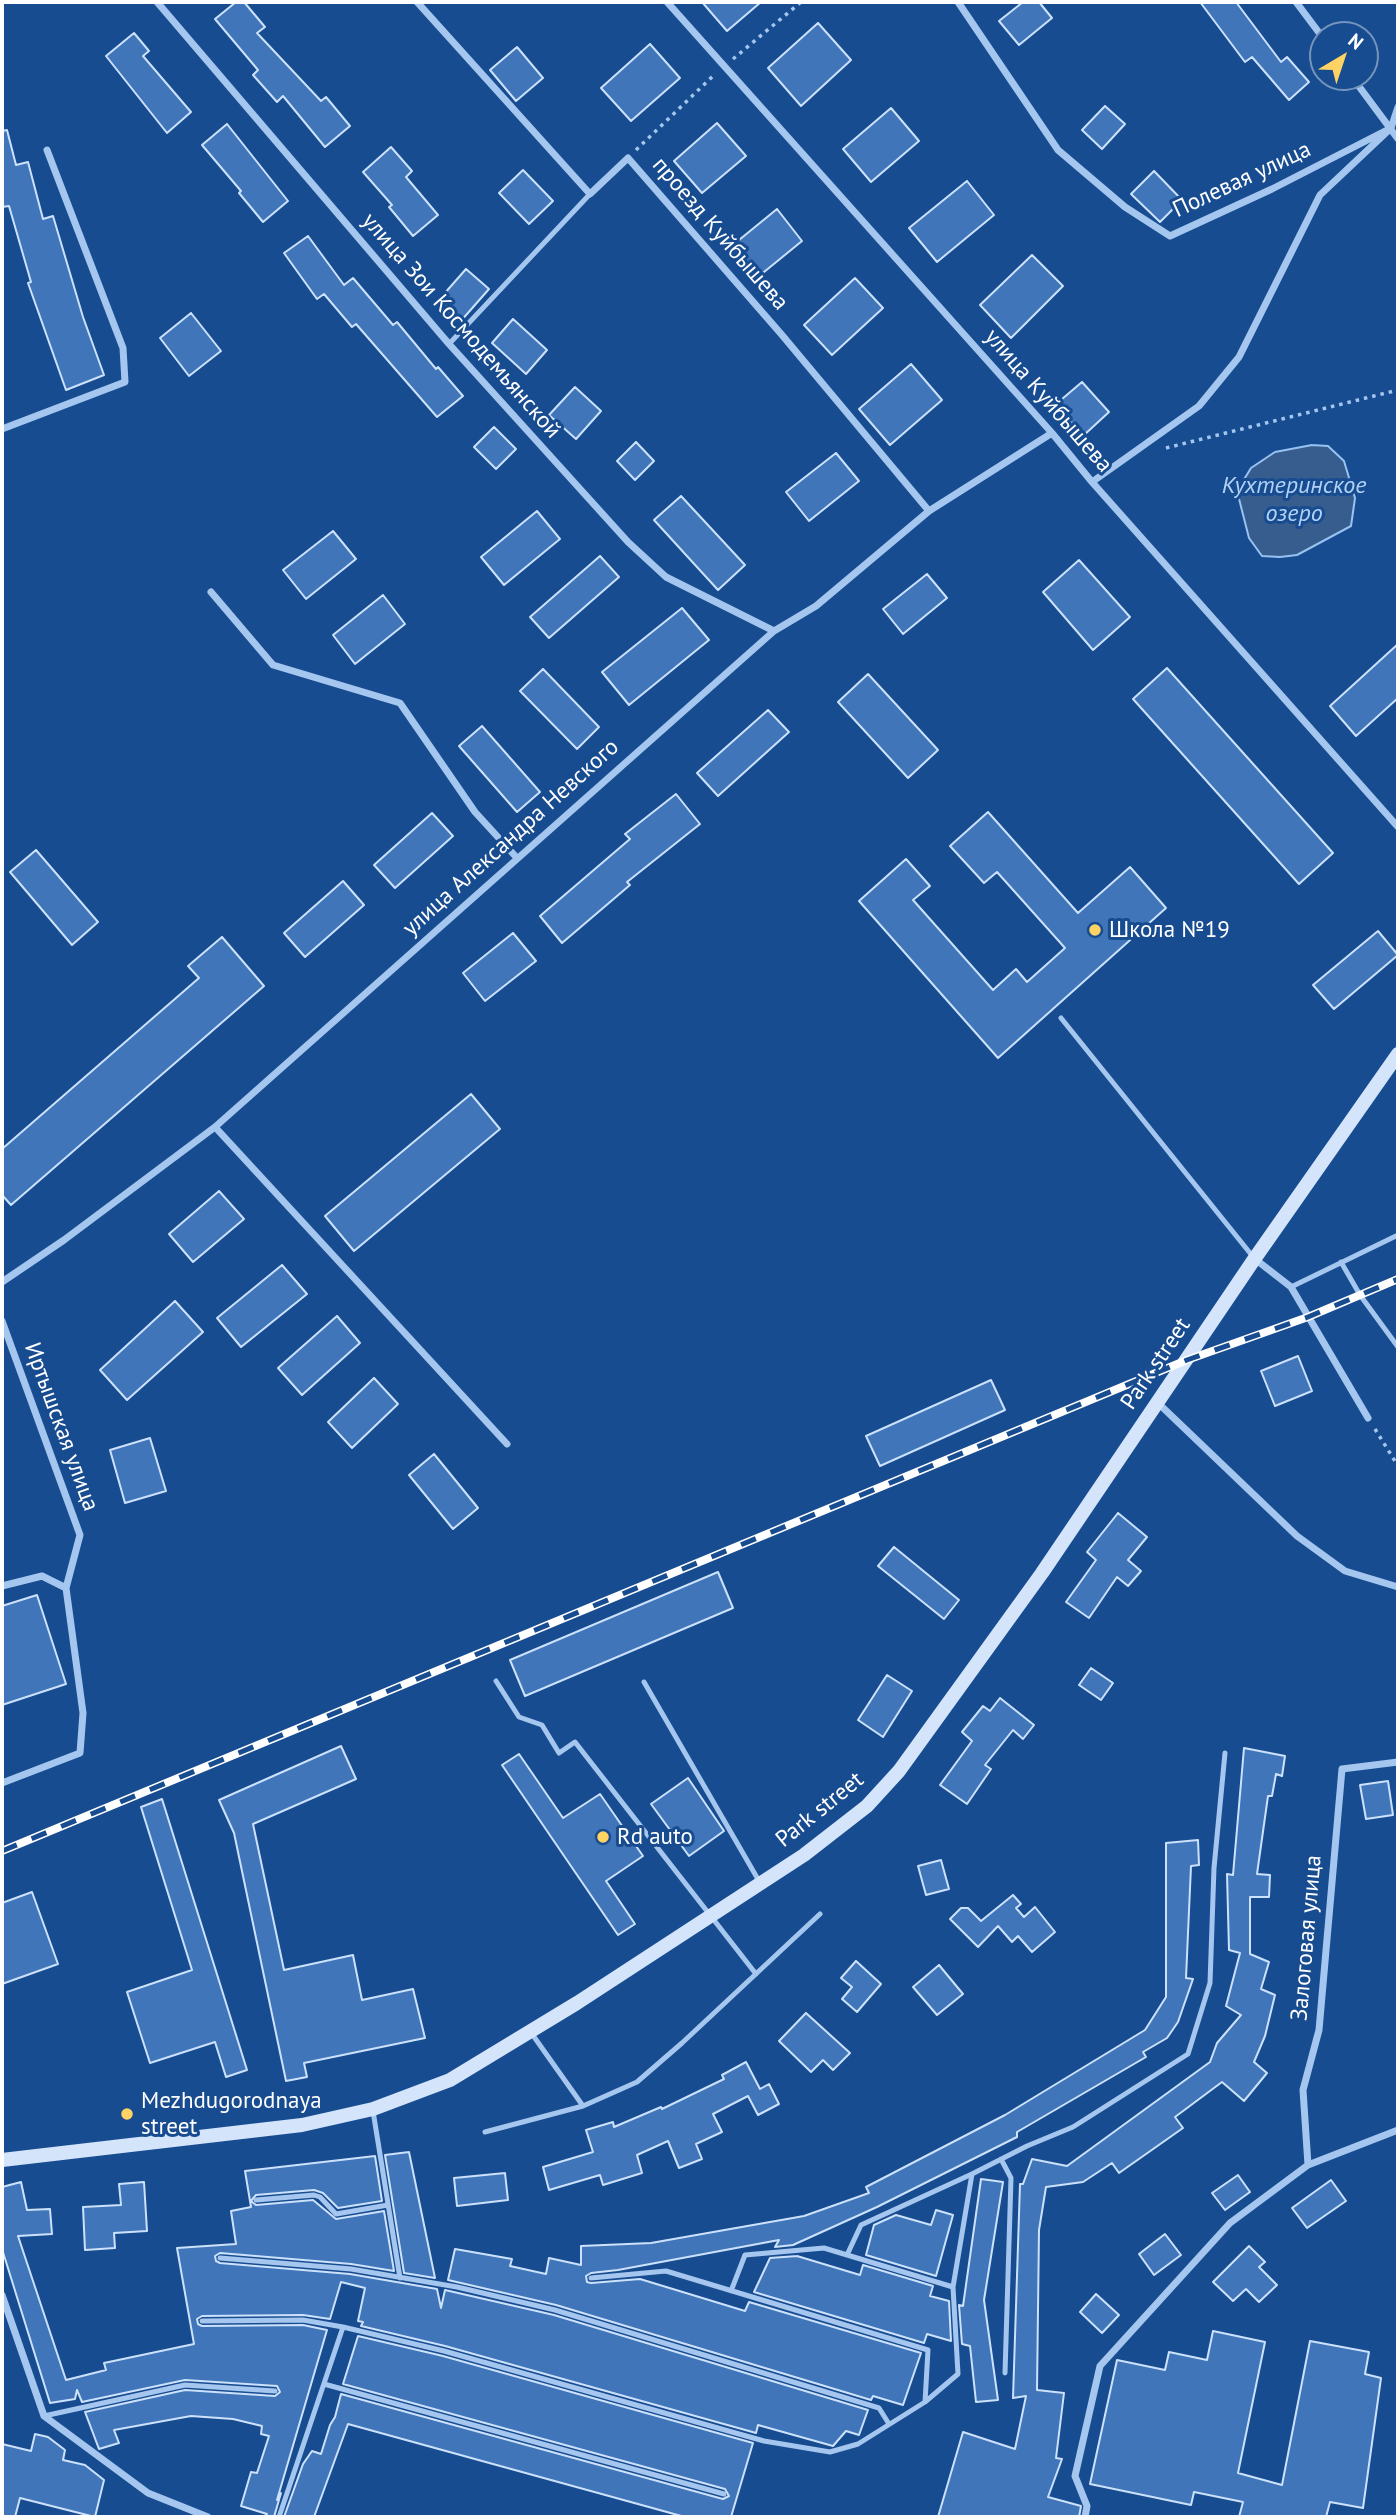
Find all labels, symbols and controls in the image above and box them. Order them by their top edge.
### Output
north arrow [1309,21,1379,91]
text: N [1344,28,1368,54]
street label: Полевая улица [1169,136,1315,224]
street label: проезд Куйбышева [646,152,794,316]
street label: улица Зои Космодемьянской [356,208,566,444]
street label: улица Куйбышева [978,324,1118,478]
water label: Кухтеринское озеро [1222,472,1366,528]
street label: улица Александра Невского [397,734,625,942]
place label: Школа №19 [1109,916,1230,944]
marker: Школа №19 [1087,922,1103,938]
street label: Park street [1115,1313,1197,1415]
street label: Иртышская улица [18,1339,104,1515]
street label: Park street [771,1766,869,1854]
place label: Rd auto [617,1823,693,1851]
marker: Rd auto [595,1829,611,1845]
street label: Залоговая улица [1286,1854,1328,2022]
place label: Mezhdugorodnaya street [141,2087,322,2141]
marker: Mezhdugorodnaya street [119,2106,135,2122]

